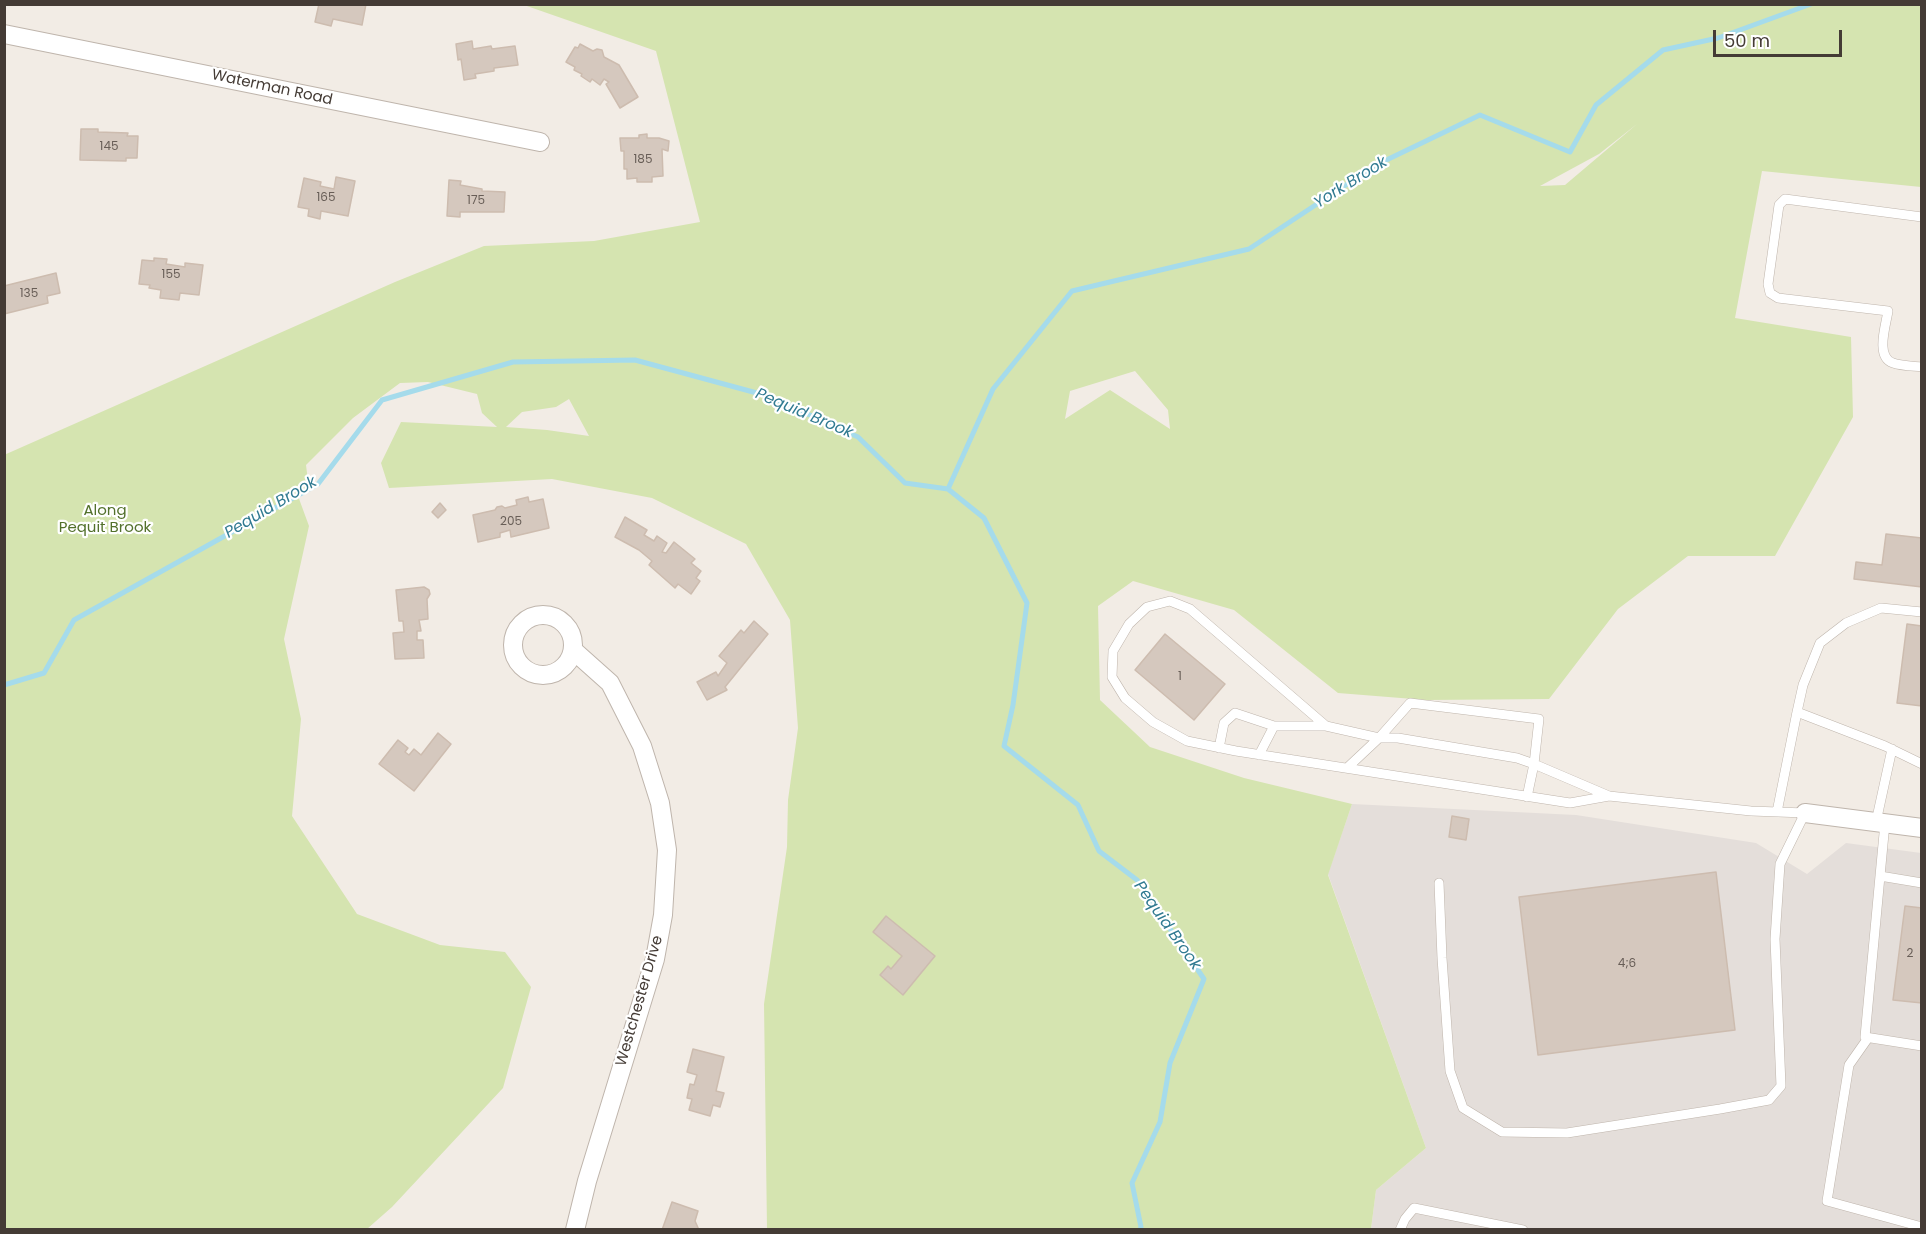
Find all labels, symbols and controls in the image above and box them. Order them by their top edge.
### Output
scale bar [1716,18,1845,56]
text: 50 m [1724,28,1770,53]
street label: Waterman Road [210,66,334,110]
house number: 145 [100,140,118,154]
house number: 185 [634,153,652,167]
water label: York Brook [1311,153,1391,213]
house number: 165 [317,191,335,205]
house number: 175 [467,194,485,208]
house number: 155 [162,268,180,282]
house number: 135 [20,287,38,301]
water label: Pequid Brook [752,385,856,443]
water label: Pequid Brook [221,473,321,543]
park label: Along Pequit Brook [59,502,151,537]
house number: 205 [500,515,522,529]
house number: 1 [1178,670,1182,684]
water label: Pequid Brook [1129,878,1205,974]
street label: Westchester Drive [613,934,667,1068]
house number: 2 [1907,947,1913,961]
house number: 4;6 [1618,957,1636,971]

